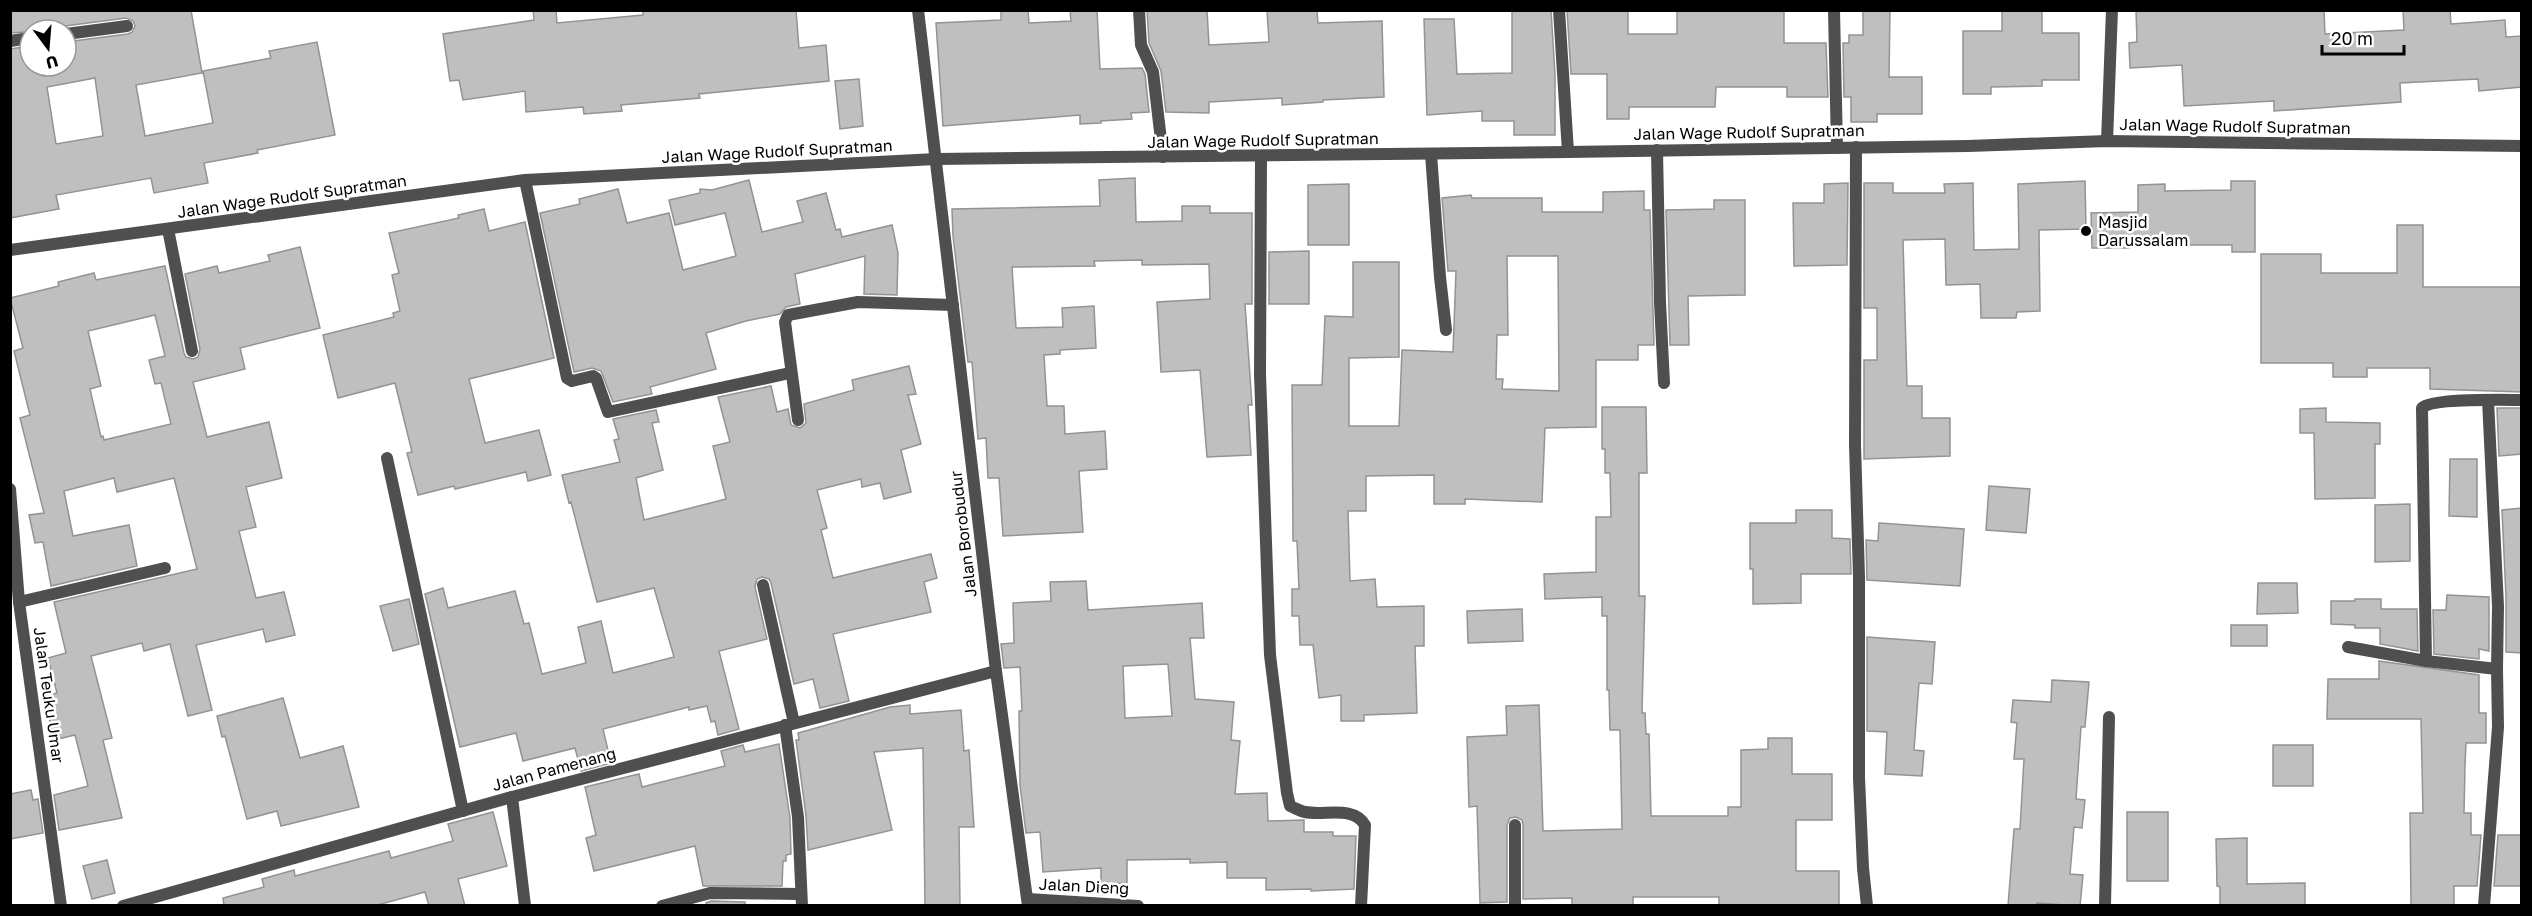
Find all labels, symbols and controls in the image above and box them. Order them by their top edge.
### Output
north arrow [18,18,78,78]
scale bar [2322,18,2404,56]
text: 20 m [2331,27,2373,49]
text: U [44,51,61,74]
street label: Jalan Wage Rudolf Supratman [2119,114,2351,138]
street label: Jalan Wage Rudolf Supratman [1633,120,1865,144]
street label: Jalan Wage Rudolf Supratman [1147,128,1379,152]
street label: Jalan Wage Rudolf Supratman [661,135,893,167]
street label: Jalan Wage Rudolf Supratman [176,170,408,222]
place label: Masjid Darussalam [2098,212,2188,250]
marker: Masjid Darussalam [2079,224,2093,238]
street label: Jalan Borobudur [945,470,981,598]
street label: Jalan Teuku Umar [30,626,68,764]
street label: Jalan Pamenang [490,743,618,795]
street label: Jalan Dieng [1038,874,1130,898]

